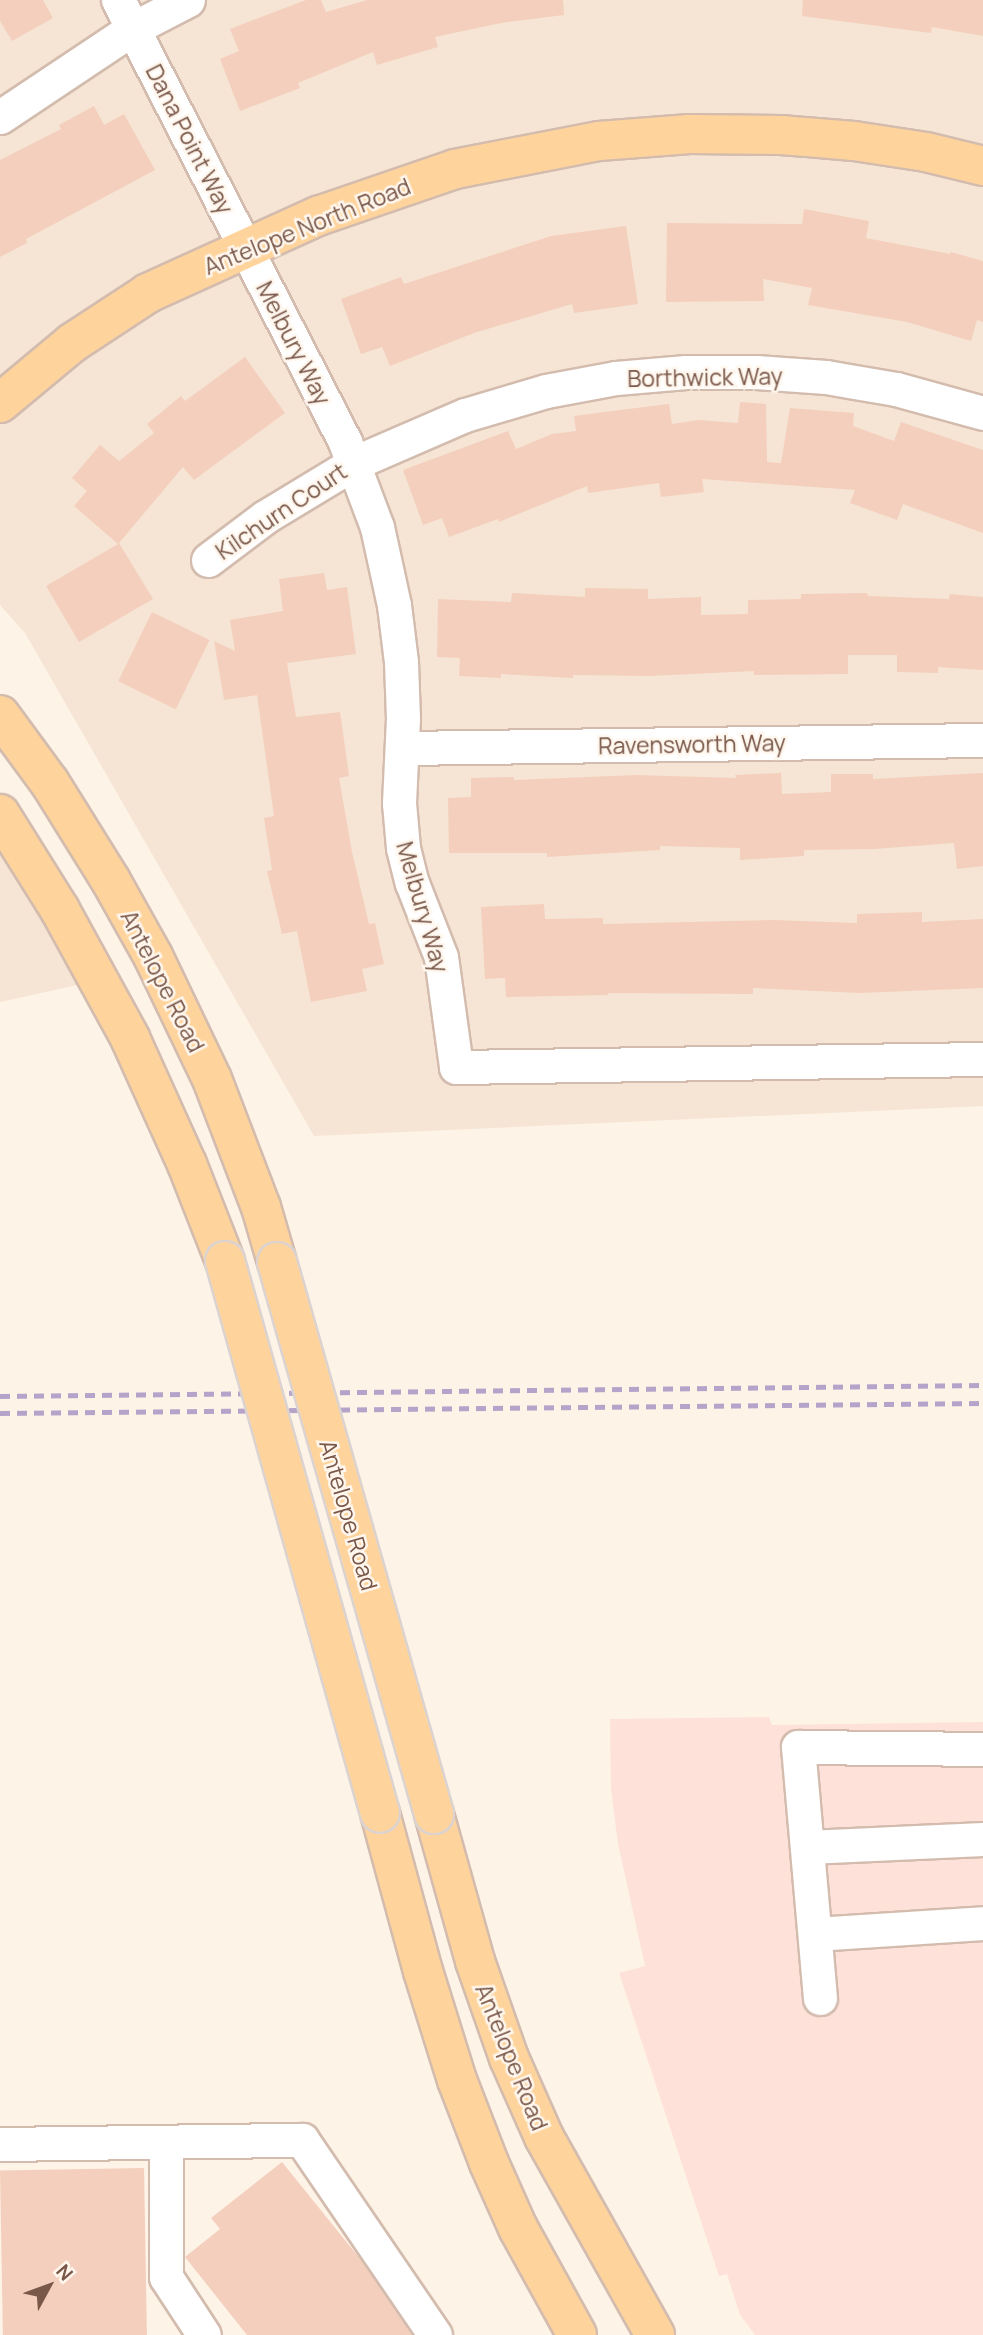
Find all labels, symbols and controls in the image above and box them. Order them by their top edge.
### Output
street label: Dana Point Way [140,60,240,218]
street label: Antelope North Road [200,172,414,280]
street label: Melbury Way [251,277,337,409]
street label: Borthwick Way [627,362,783,392]
street label: Kilchurn Court [210,457,352,565]
street label: Ravensworth Way [598,729,786,759]
street label: Melbury Way [391,838,455,976]
street label: Antelope Road [115,905,211,1057]
street label: Antelope Road [314,1436,384,1594]
street label: Antelope Road [470,1980,554,2134]
north arrow [14,2251,84,2321]
text: N [51,2259,79,2286]

